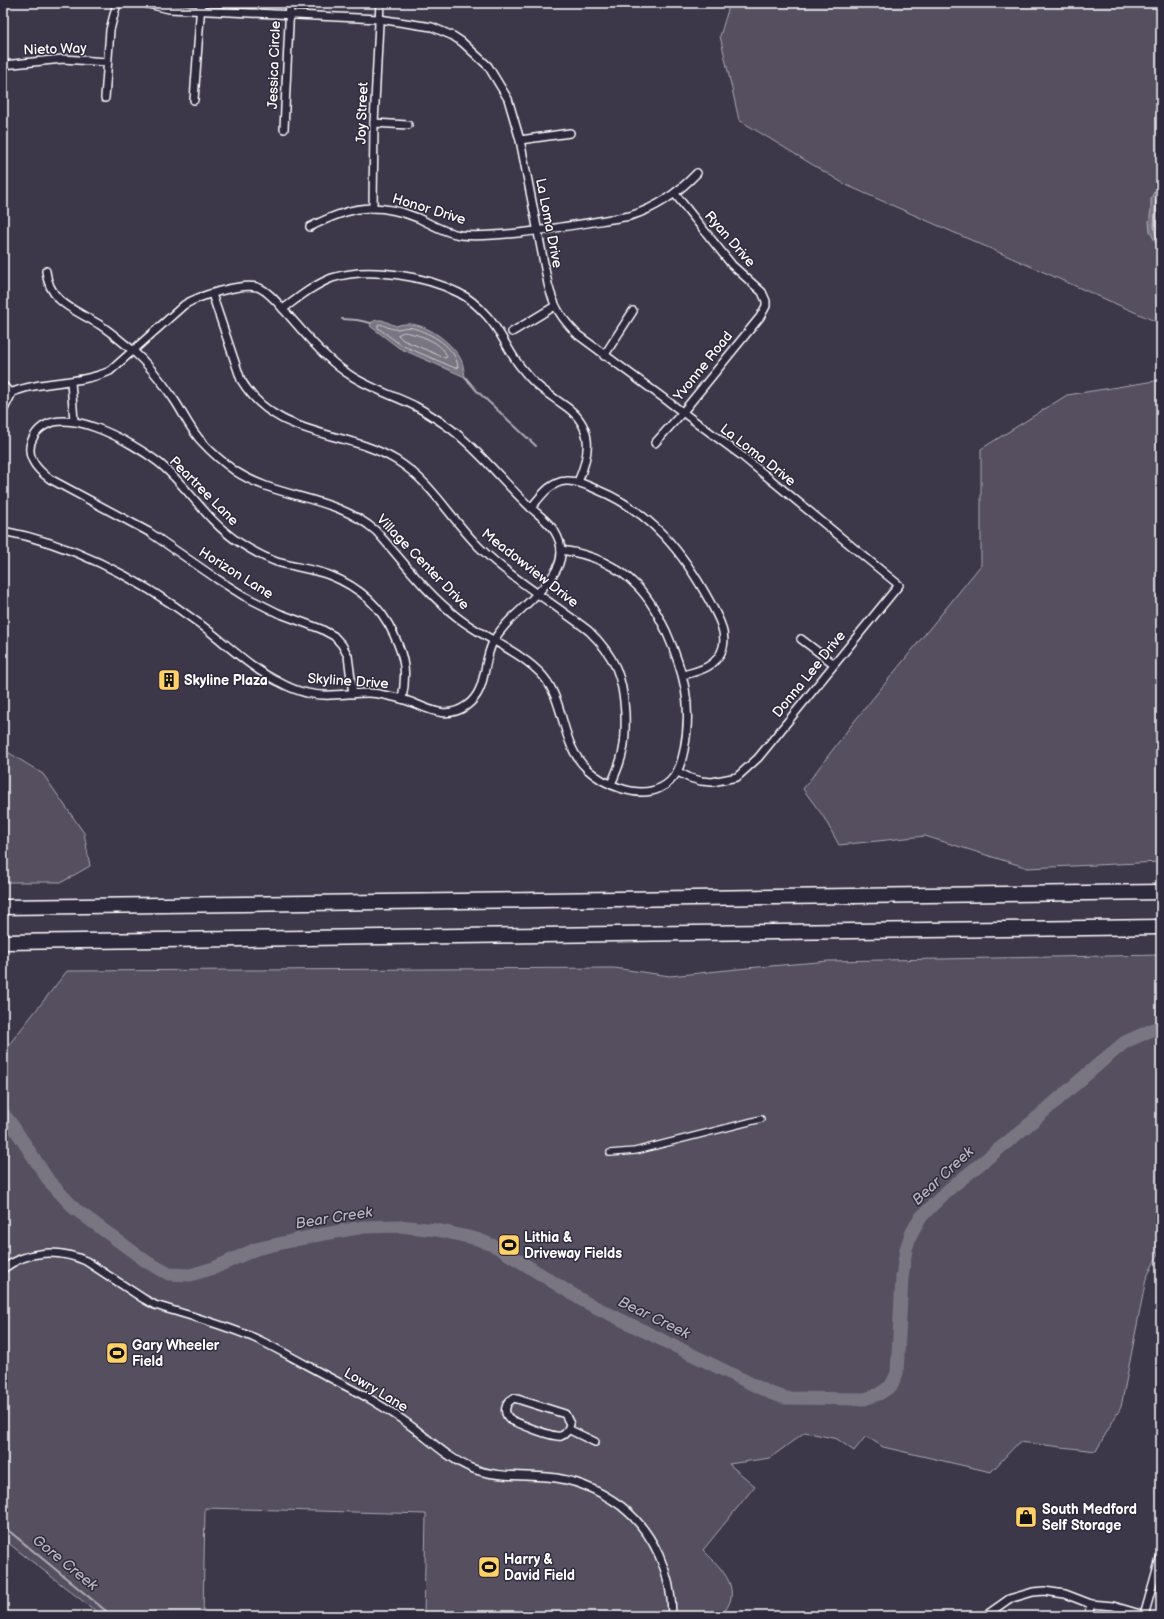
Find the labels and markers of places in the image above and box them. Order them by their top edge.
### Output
building icon: Skyline Plaza [156,667,182,693]
place label: Skyline Plaza [184,672,268,689]
place label: Lithia & Driveway Fields [524,1229,622,1262]
sports icon: Lithia & Driveway Fields [496,1232,522,1258]
place label: Gary Wheeler Field [132,1337,220,1370]
sports icon: Gary Wheeler Field [104,1340,130,1366]
place label: South Medford Self Storage [1042,1501,1137,1534]
shop icon: South Medford Self Storage [1013,1504,1039,1530]
place label: Harry & David Field [504,1551,575,1584]
sports icon: Harry & David Field [476,1554,502,1580]

